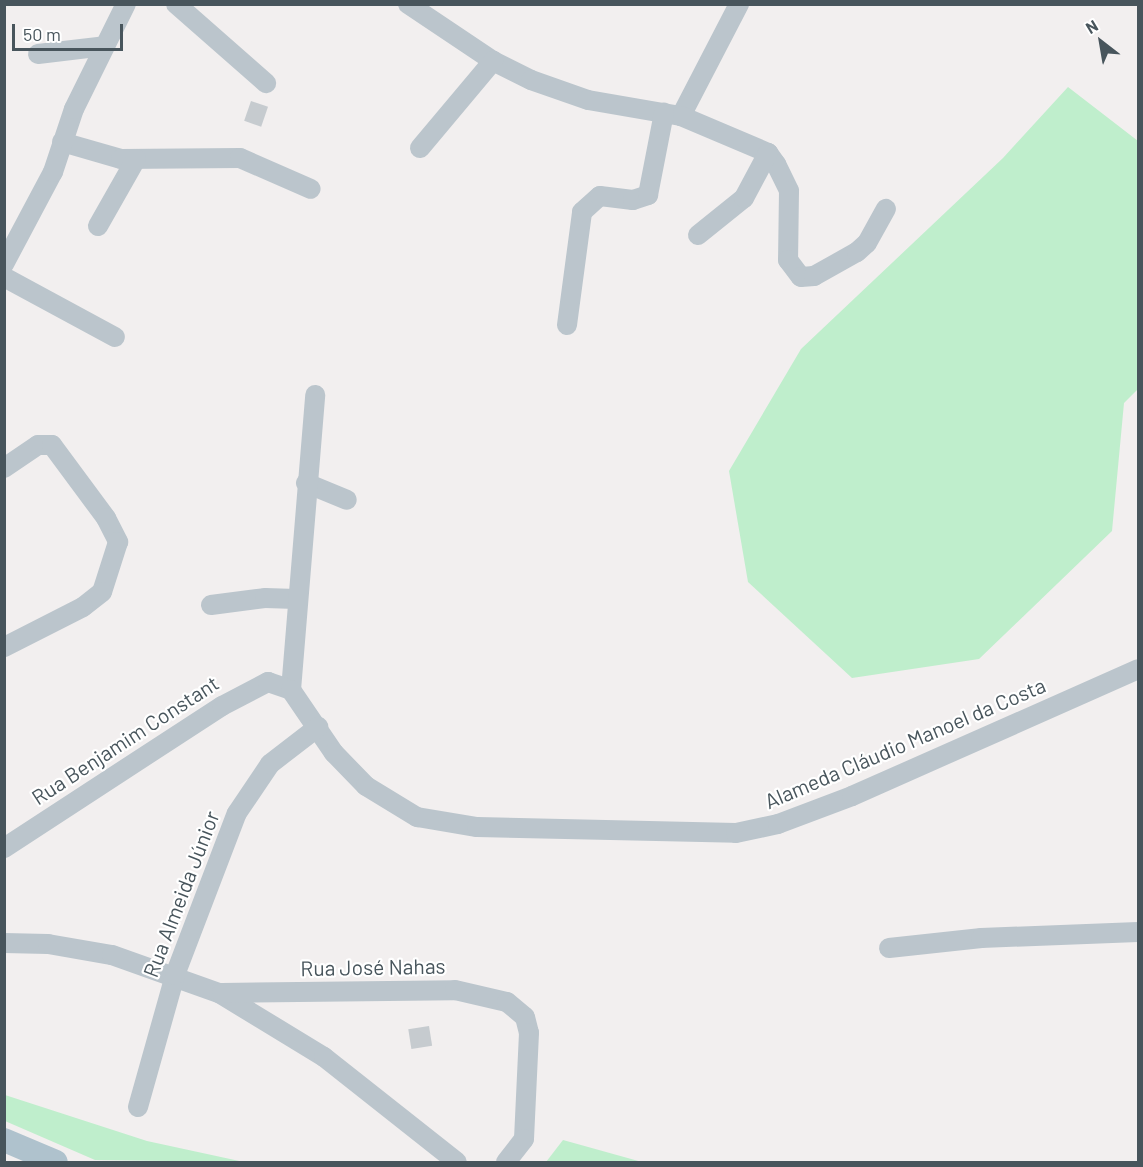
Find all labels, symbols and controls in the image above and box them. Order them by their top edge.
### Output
scale bar [15,12,126,50]
north arrow [1071,12,1131,72]
text: N [1082,15,1101,37]
text: 50 m [23,23,61,45]
street label: Rua Benjamim Constant [27,670,223,810]
street label: Alameda Cláudio Manoel da Costa [761,672,1049,814]
street label: Rua Almeida Júnior [138,807,224,981]
street label: Rua José Nahas [300,953,446,981]

